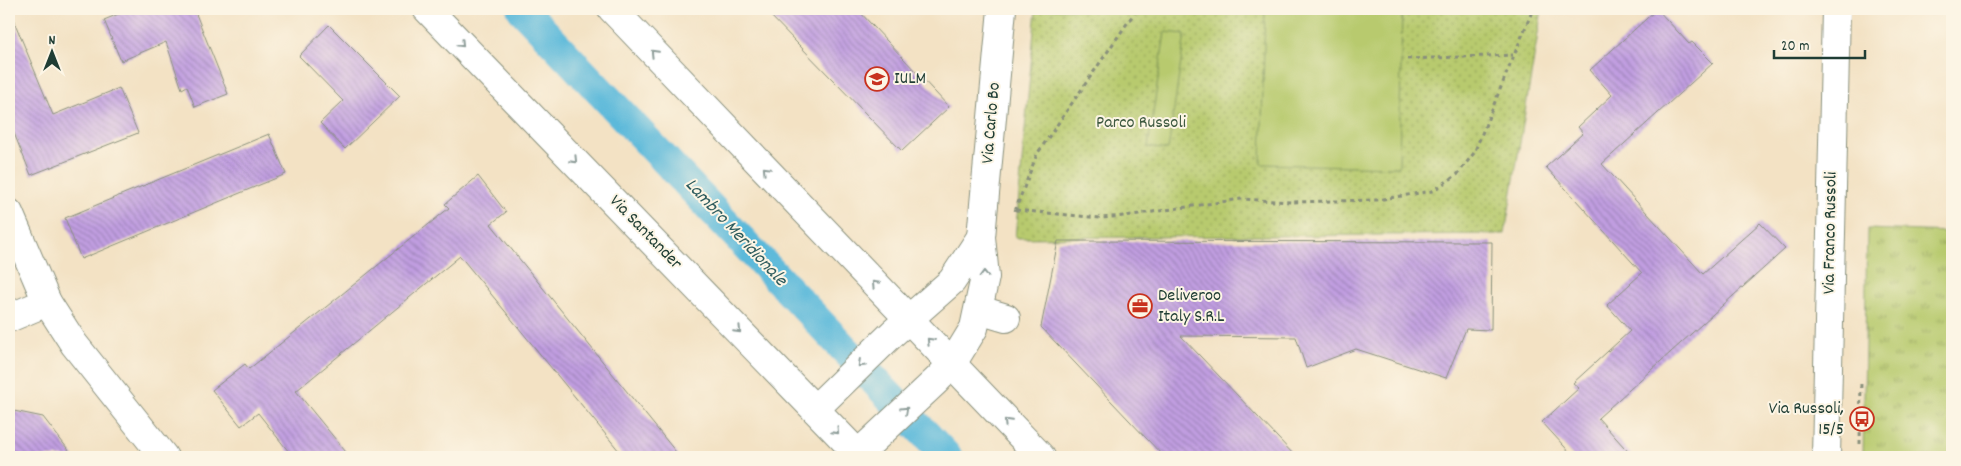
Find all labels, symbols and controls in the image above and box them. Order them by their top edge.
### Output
north arrow [28,28,78,78]
scale bar [1774,28,1865,60]
text: N [49,31,56,51]
text: 20 m [1781,36,1809,58]
one-way arrow [455,38,464,47]
one-way arrow [651,50,660,59]
school or university icon: IULM [864,66,890,92]
place label: IULM [894,67,926,92]
street label: Via Carlo Bo [976,81,1008,165]
park label: Parco Russoli [1096,111,1186,136]
one-way arrow [569,155,578,164]
one-way arrow [763,167,772,176]
street label: Via Franco Russoli [1817,171,1845,295]
water label: Lambro Meridionale [678,173,793,294]
street label: Via Santander [603,190,687,276]
one-way arrow [979,269,989,277]
one-way arrow [872,280,881,289]
place label: Deliveroo Italy S.R.L [1158,284,1225,330]
office icon: Deliveroo Italy S.R.L [1127,293,1153,319]
one-way arrow [733,324,742,333]
one-way arrow [927,338,936,347]
one-way arrow [857,358,866,367]
place label: Via Russoli, 15/5 [1769,397,1844,443]
bus stop icon: Via Russoli, 15/5 [1849,406,1875,432]
one-way arrow [899,407,908,416]
one-way arrow [1004,419,1013,428]
one-way arrow [830,426,839,435]

